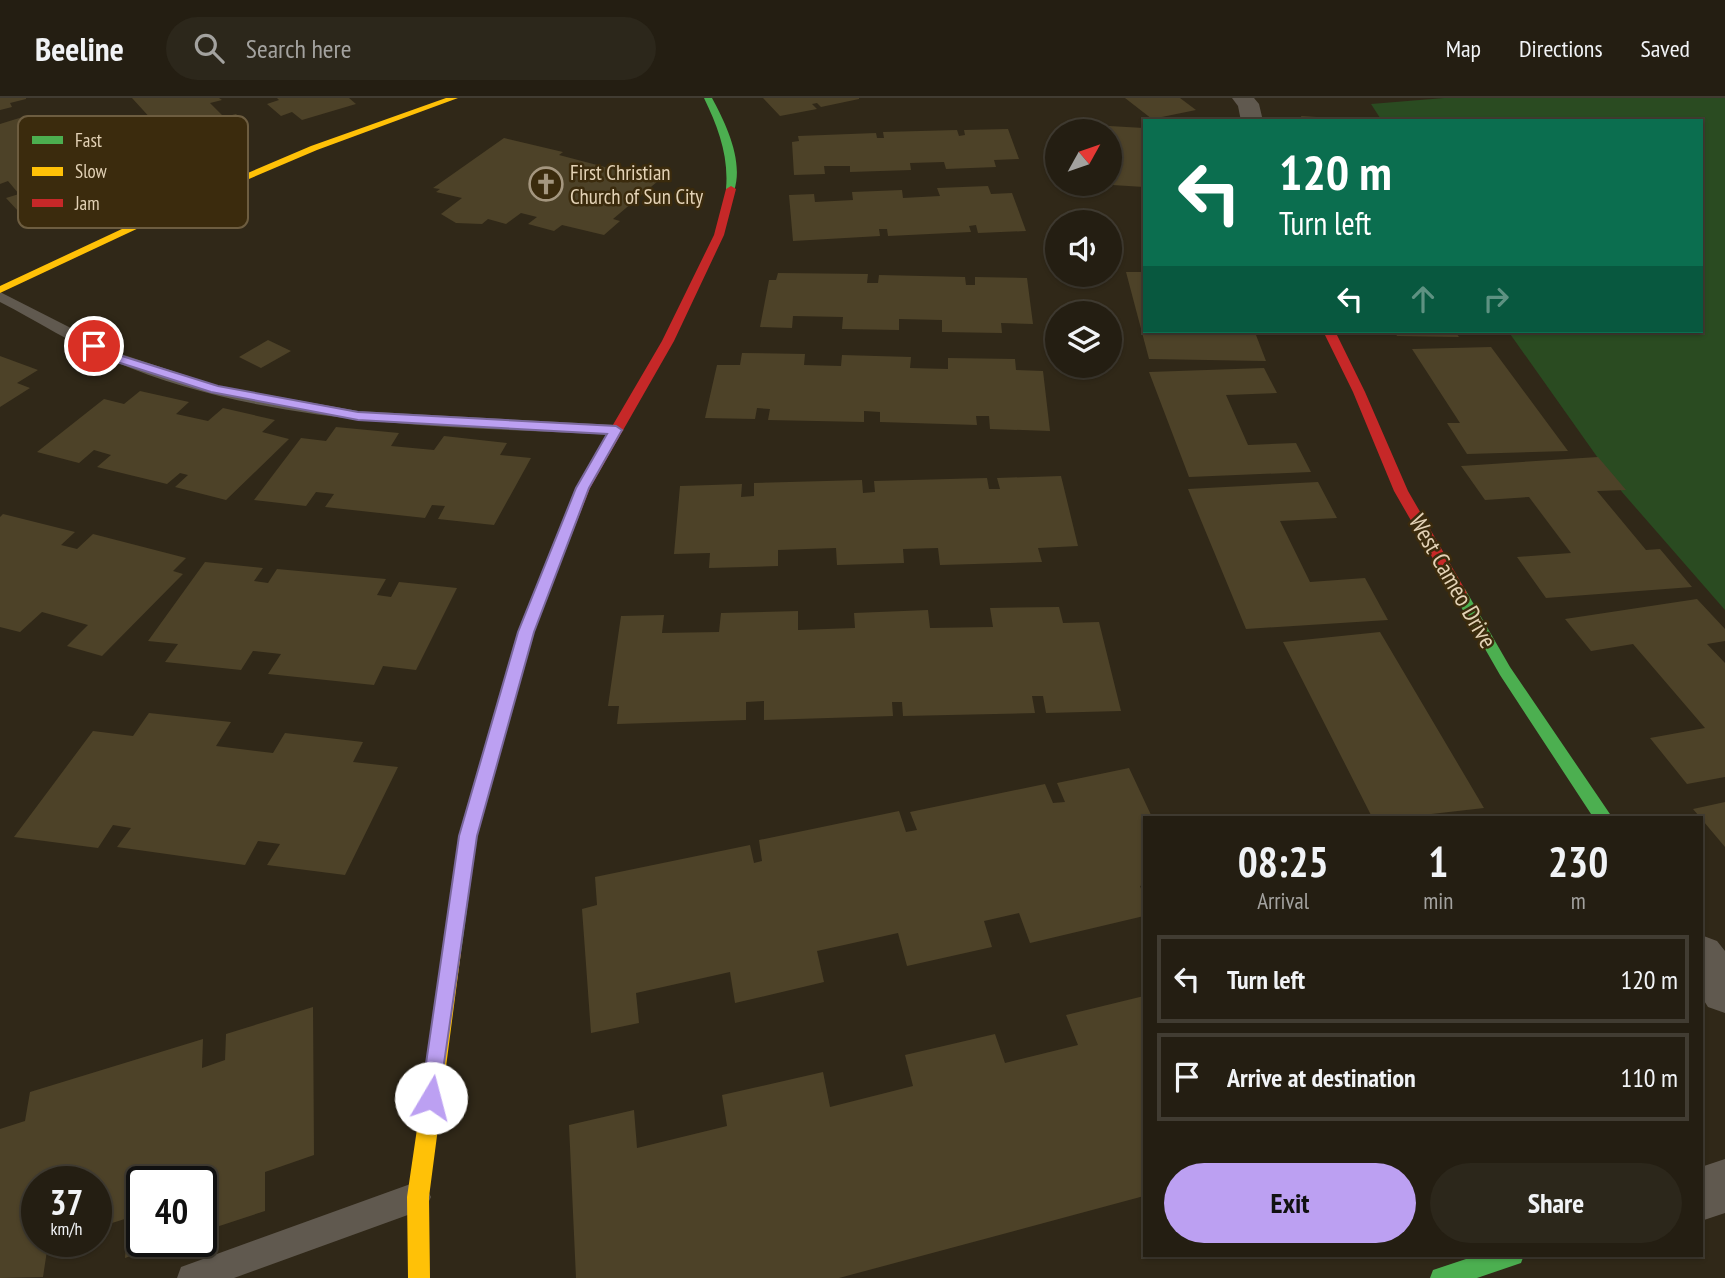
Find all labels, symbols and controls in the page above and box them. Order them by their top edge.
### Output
search box [166,17,656,80]
text: Beeline [35,27,124,70]
icon: search [190,29,228,67]
text: Search here [246,32,351,65]
text: Map [1446,33,1481,64]
text: Directions [1519,33,1603,64]
text: Saved [1641,33,1690,64]
legend [18,116,248,228]
north arrow [1045,119,1122,196]
map controls [1045,119,1122,378]
text: Fast [75,128,103,152]
text: 120 m [1279,140,1392,204]
icon: left [1164,147,1255,238]
text: Slow [75,159,108,183]
place label: First Christian Church of Sun City [570,159,703,210]
church icon: First Christian Church of Sun City [527,165,565,203]
text: Jam [74,191,100,215]
text: Turn left [1279,202,1371,244]
button: sound [1045,210,1122,287]
icon: left [1331,280,1369,318]
icon: ahead [1404,280,1442,318]
icon: right [1477,280,1515,318]
button: layers [1045,301,1122,378]
pin [64,316,124,376]
icon: arrive [75,327,113,365]
street label: West Cameo Drive [1402,508,1504,654]
text: 08:25 [1238,834,1329,889]
text: 1 [1428,834,1448,889]
text: 230 [1548,834,1608,889]
text: Arrival [1257,886,1309,915]
text: min [1423,886,1453,915]
text: m [1571,886,1586,915]
icon: left [1168,960,1206,998]
text: Turn left [1227,963,1305,996]
text: 120 m [1620,963,1678,996]
icon: arrive [1168,1058,1206,1096]
position arrow [394,1061,468,1135]
text: Arrive at destination [1227,1061,1416,1094]
text: 110 m [1620,1061,1678,1094]
button: Exit [1164,1163,1416,1243]
button: Share [1430,1163,1682,1243]
speed limit sign: 40 [126,1166,217,1257]
text: 37 [50,1179,83,1225]
text: km/h [51,1217,82,1240]

